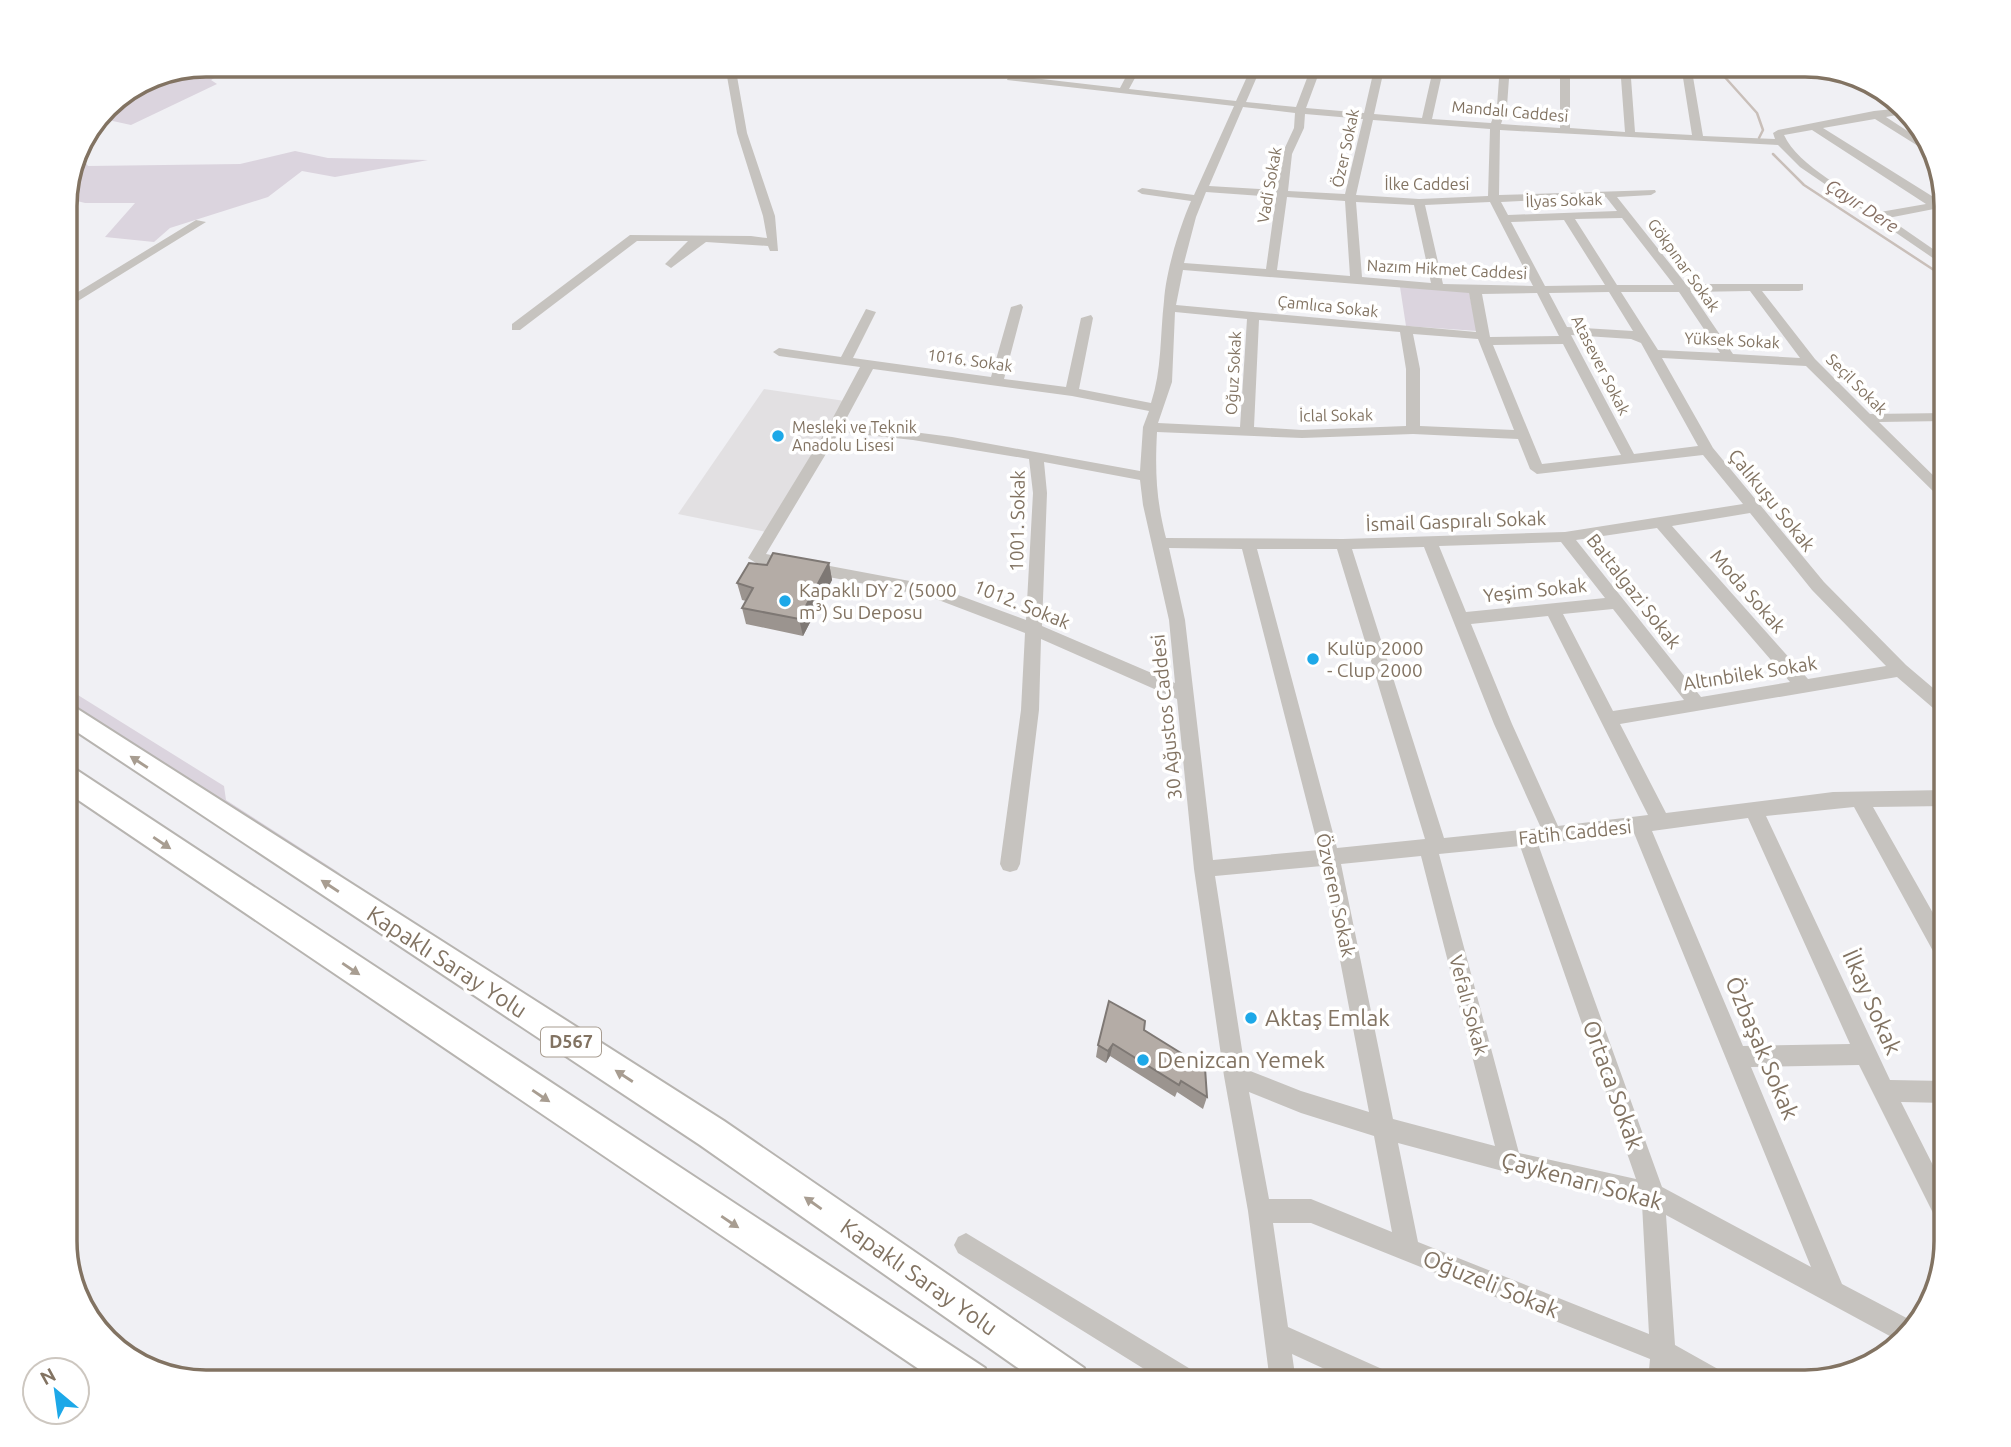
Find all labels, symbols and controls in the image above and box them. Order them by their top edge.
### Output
street label: Mandalı Caddesi [1451,97,1569,125]
street label: Özer Sokak [1328,107,1362,189]
street label: Vadi Sokak [1253,145,1285,225]
water label: Çayır Dere [1823,174,1902,236]
street label: İlke Caddesi [1384,175,1470,193]
street label: İlyas Sokak [1525,190,1603,210]
street label: Gökpınar Sokak [1644,215,1724,315]
street label: Nazım Hikmet Caddesi [1366,256,1528,282]
street label: Çamlıca Sokak [1277,292,1379,320]
street label: Atasever Sokak [1568,312,1634,418]
street label: Yüksek Sokak [1684,329,1780,351]
street label: Oğuz Sokak [1222,331,1244,415]
street label: 1016. Sokak [926,345,1014,375]
street label: Seçil Sokak [1823,350,1891,418]
street label: İclal Sokak [1299,405,1373,425]
place label: Mesleki ve Teknik Anadolu Lisesi [792,418,917,454]
marker: Mesleki ve Teknik Anadolu Lisesi [770,428,786,444]
street label: Çalıkuşu Sokak [1724,445,1820,556]
street label: 1001. Sokak [1005,469,1029,572]
street label: İsmail Gaspıralı Sokak [1365,507,1547,535]
street label: Battalgazi Sokak [1582,529,1686,653]
street label: Moda Sokak [1706,545,1790,637]
street label: Yeşim Sokak [1482,574,1588,606]
street label: 1012. Sokak [971,575,1074,633]
place label: Kapaklı DY 2 (5000 m³) Su Deposu [799,579,957,623]
marker: Kapaklı DY 2 (5000 m³) Su Deposu [777,593,793,609]
street label: 30 Ağustos Caddesi [1146,633,1186,801]
place label: Kulüp 2000 - Clup 2000 [1327,637,1424,681]
marker: Kulüp 2000 - Clup 2000 [1305,651,1321,667]
street label: Altınbilek Sokak [1681,651,1819,694]
one-way arrow [130,756,149,769]
street label: Fatih Caddesi [1517,815,1633,849]
street label: Özveren Sokak [1312,831,1360,959]
one-way arrow [153,836,171,850]
one-way arrow [321,879,340,892]
street label: Kapaklı Saray Yolu [363,901,532,1023]
street label: İlkay Sokak [1838,945,1907,1058]
street label: Vefalı Sokak [1445,952,1493,1058]
one-way arrow [342,963,361,976]
street label: Özbaşak Sokak [1721,973,1804,1123]
place label: Aktaş Emlak [1265,1005,1390,1030]
marker: Aktaş Emlak [1243,1010,1259,1026]
street label: Ortaca Sokak [1579,1017,1649,1153]
road number: D567 [541,1028,601,1056]
place label: Denizcan Yemek [1157,1047,1325,1072]
marker: Denizcan Yemek [1135,1052,1151,1068]
one-way arrow [615,1069,633,1083]
one-way arrow [531,1089,550,1102]
street label: Çaykenarı Sokak [1499,1147,1666,1214]
one-way arrow [804,1196,822,1210]
street label: Kapaklı Saray Yolu [836,1213,1002,1340]
one-way arrow [721,1215,739,1229]
street label: Oğuzeli Sokak [1419,1245,1563,1322]
north arrow [21,1356,91,1426]
text: N [36,1363,59,1389]

